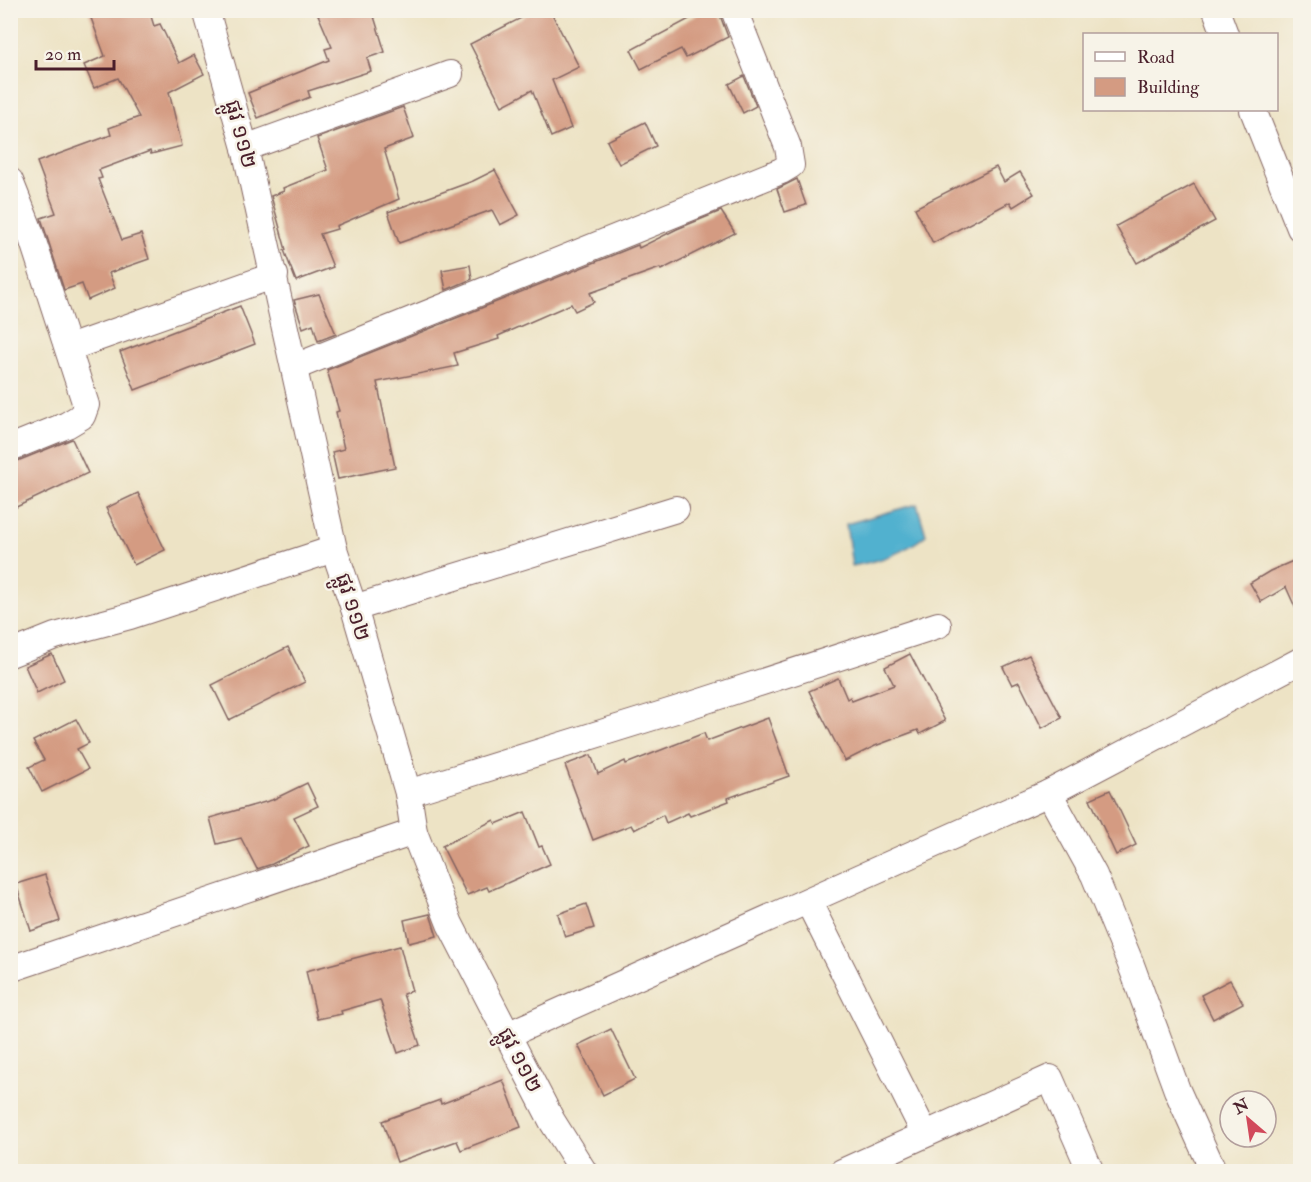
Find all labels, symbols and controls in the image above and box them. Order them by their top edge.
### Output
scale bar [36,33,114,71]
legend [1083,33,1278,111]
text: 20 m [45,43,81,66]
text: Road [1137,46,1175,69]
text: Building [1137,76,1200,99]
street label: ផ្លូវ ១១២ [213,96,264,173]
street label: ផ្លូវ ១១២ [324,569,377,646]
street label: ផ្លូវ ១១២ [486,1022,549,1100]
north arrow [1218,1089,1278,1149]
text: N [1229,1094,1253,1119]

